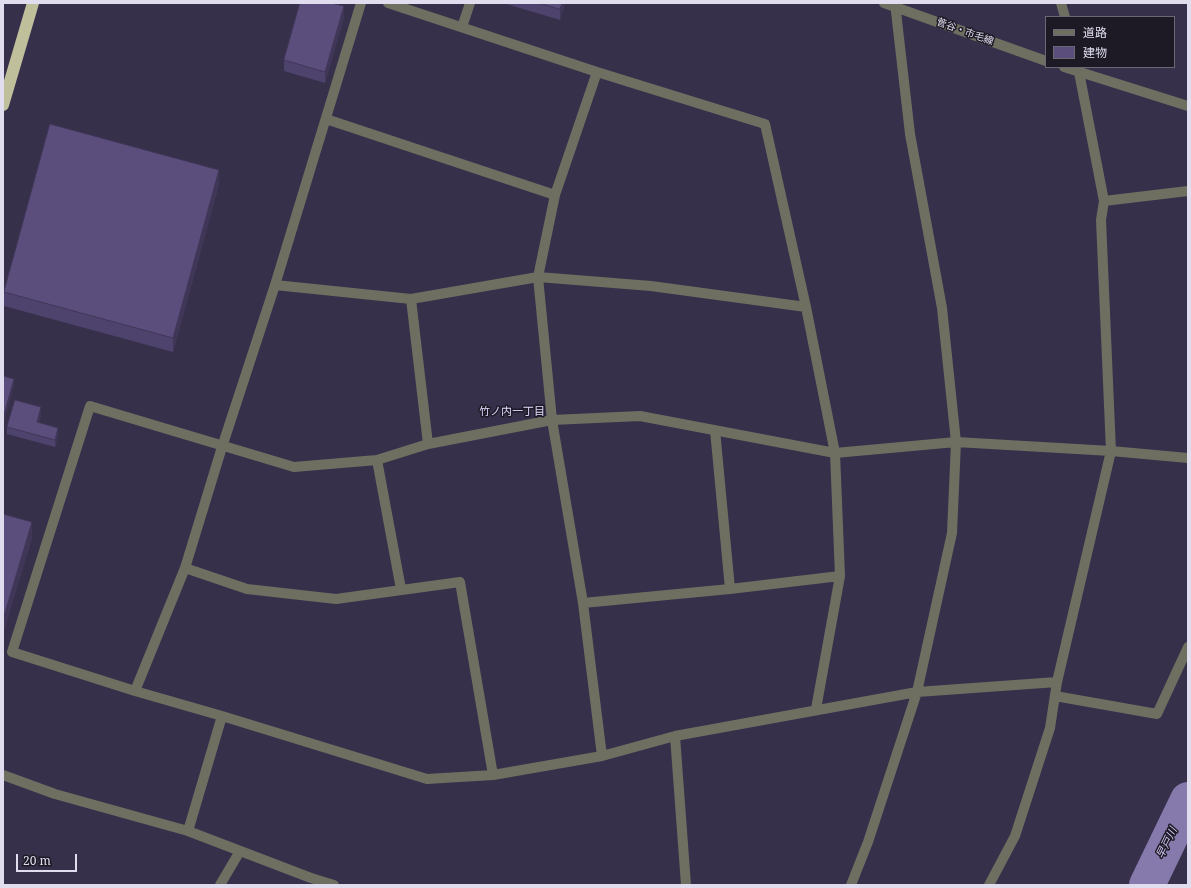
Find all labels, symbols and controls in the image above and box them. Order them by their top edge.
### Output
street label: 菅谷・市毛線 [935,16,995,48]
legend [1045,16,1175,68]
text: 道路 [1083,24,1107,41]
text: 建物 [1083,44,1107,61]
district label: 竹ノ内一丁目 [479,405,545,419]
water label: 早戸川 [1154,825,1180,861]
scale bar [18,846,79,872]
text: 20 m [23,852,51,869]

